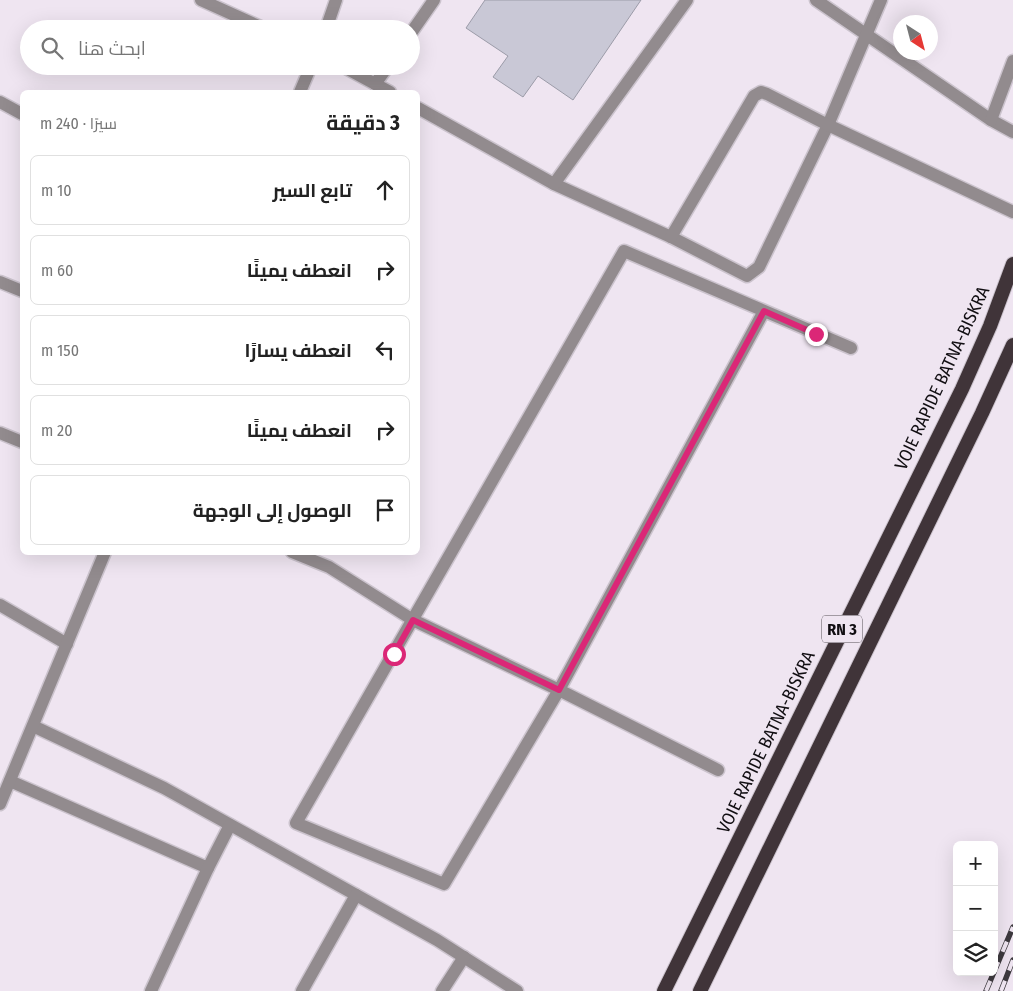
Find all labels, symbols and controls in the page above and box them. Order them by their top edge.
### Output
north arrow [893,15,938,60]
search box [20,20,420,75]
icon: search [38,34,66,62]
text: ابحث هنا [78,37,146,60]
text: 3 دقيقة [326,110,400,136]
text: سيرًا · 240 m [40,114,117,133]
icon: ahead [371,176,399,204]
text: تابع السير [273,179,352,202]
text: 10 m [41,181,72,200]
icon: right [371,256,399,284]
text: انعطف يمينًا [247,259,352,282]
text: 60 m [41,261,73,280]
street label: VOIE RAPIDE BATNA-BISKRA [890,282,994,473]
route end [805,323,828,346]
icon: left [371,336,399,364]
text: انعطف يسارًا [244,339,352,362]
text: 150 m [41,341,79,360]
icon: right [371,416,399,444]
text: انعطف يمينًا [247,419,352,442]
text: 20 m [41,421,72,440]
icon: arrive [371,496,399,524]
text: الوصول إلى الوجهة [193,499,352,522]
road number: RN 3 [822,616,862,642]
route start [383,643,406,666]
street label: VOIE RAPIDE BATNA-BISKRA [712,647,820,837]
map controls [953,841,998,976]
button: + [953,841,998,886]
button: − [953,886,998,931]
button: layers [953,931,998,976]

